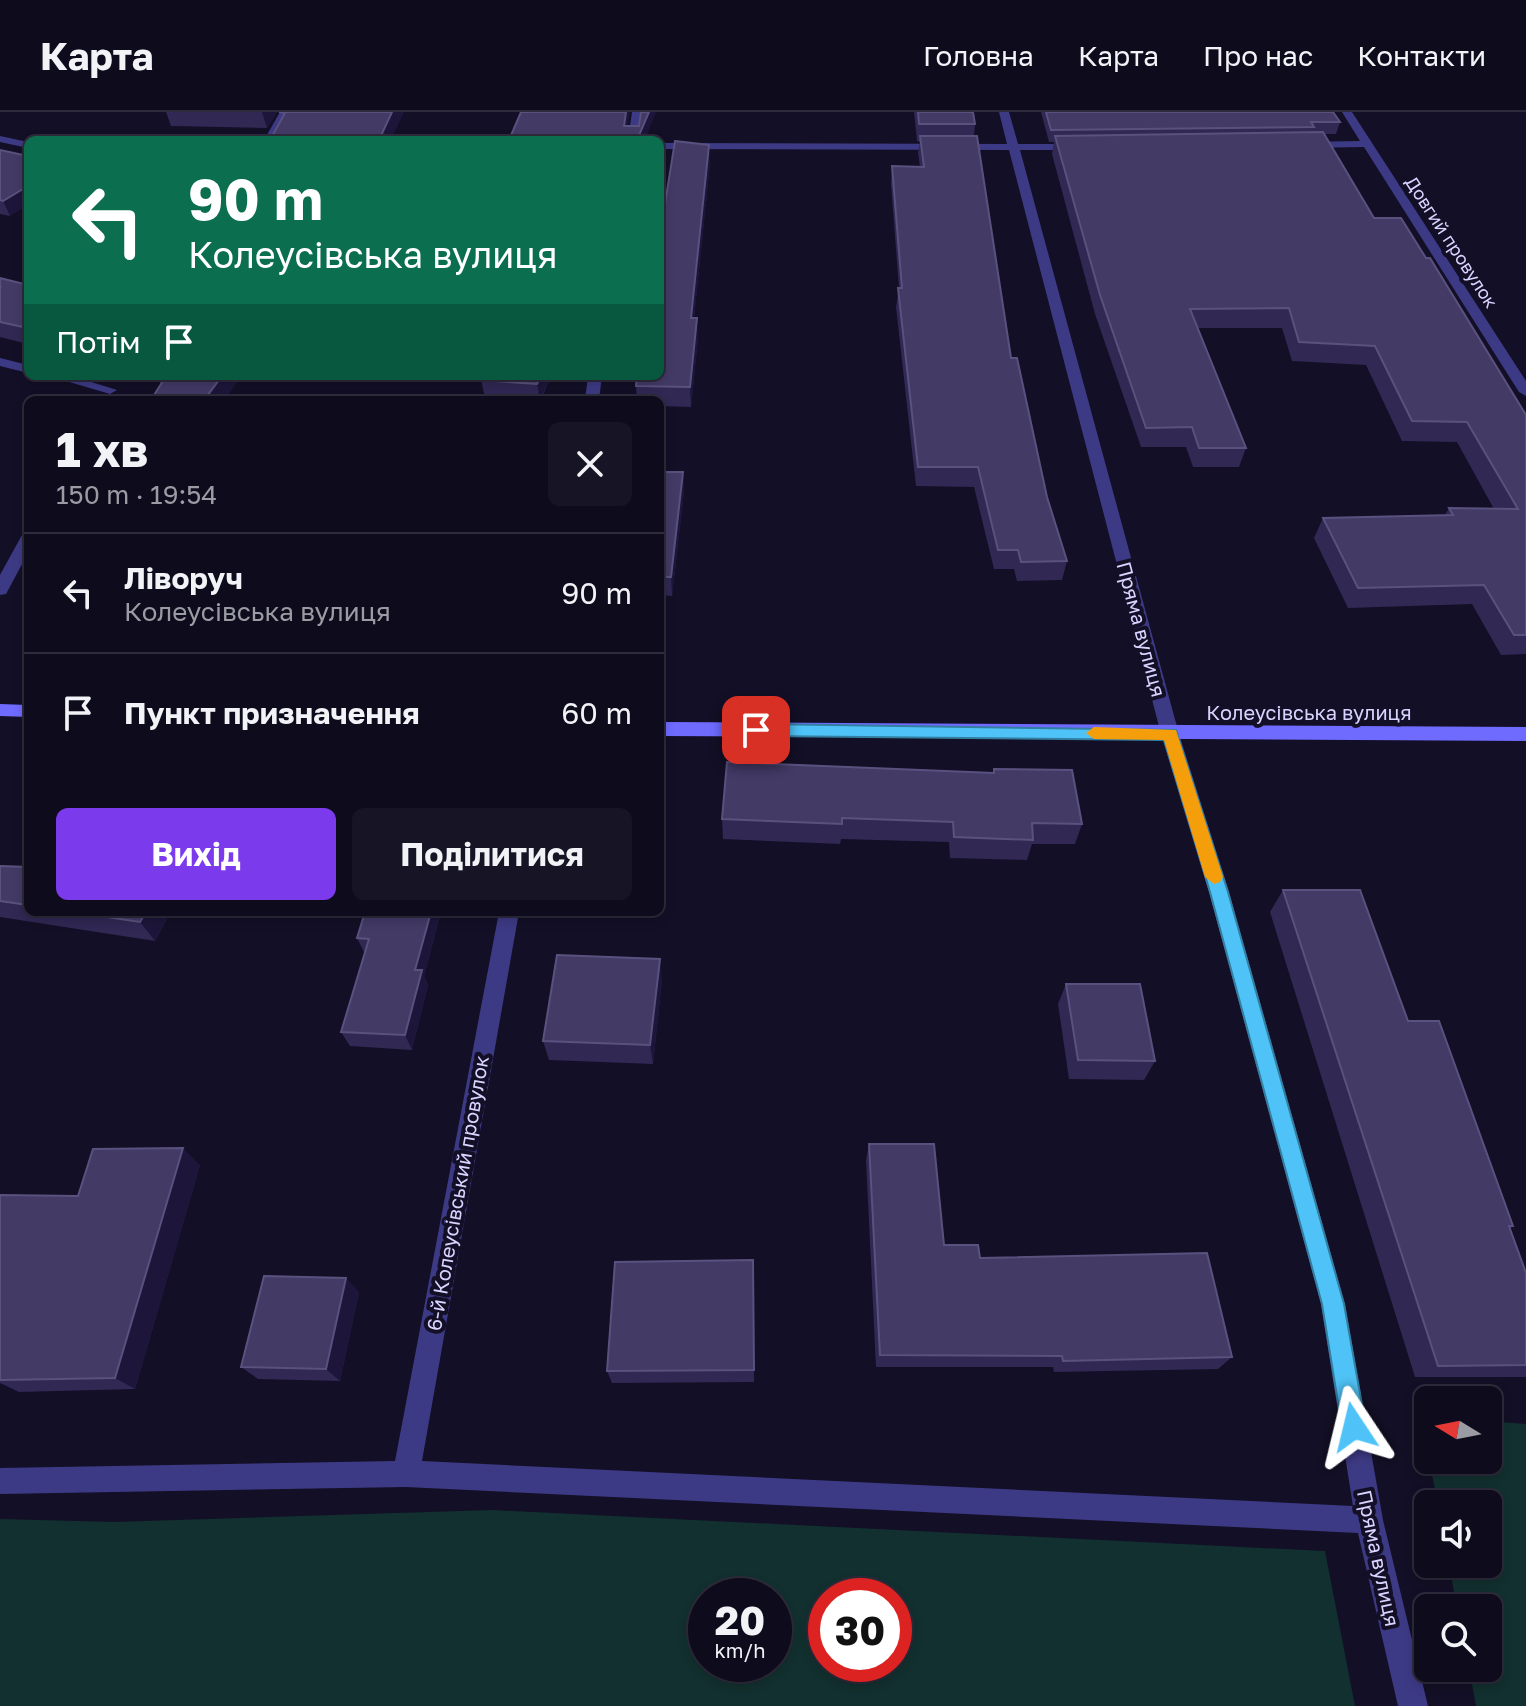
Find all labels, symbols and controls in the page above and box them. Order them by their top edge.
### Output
text: Карта [40,33,153,78]
text: Головна [923,39,1034,72]
text: Карта [1078,39,1159,72]
text: Про нас [1203,39,1313,72]
text: Контакти [1357,39,1486,72]
text: 90 m [188,165,323,232]
icon: left [56,168,160,272]
street label: Довгий провулок [1401,172,1503,312]
text: Колеусівська вулиця [188,233,557,276]
icon: arrive [157,320,201,364]
text: Потім [56,324,141,360]
text: 1 хв [56,420,148,478]
button: close [548,422,632,506]
text: 150 m · 19:54 [56,479,217,510]
street label: Пряма вулиця [1112,559,1172,699]
text: Ліворуч [124,560,243,596]
icon: left [56,571,100,615]
text: 90 m [561,575,632,611]
text: Колеусівська вулиця [124,596,391,627]
icon: arrive [56,691,100,735]
text: Пункт призначення [124,695,420,731]
text: 60 m [561,695,632,731]
pin [722,696,790,764]
street label: Колеусівська вулиця [1206,700,1412,724]
icon: arrive [734,708,778,752]
button: Вихід [56,808,336,900]
button: Поділитися [352,808,632,900]
street label: 6-й Колеусівський провулок [421,1054,493,1332]
position arrow [1312,1385,1396,1469]
north arrow [1414,1386,1502,1474]
map controls [1414,1386,1502,1682]
street label: Пряма вулиця [1353,1488,1405,1628]
button: sound [1414,1490,1502,1578]
speed limit sign: 30 [808,1578,912,1682]
button: search [1414,1594,1502,1682]
text: 20 [715,1596,765,1644]
text: km/h [715,1638,765,1662]

